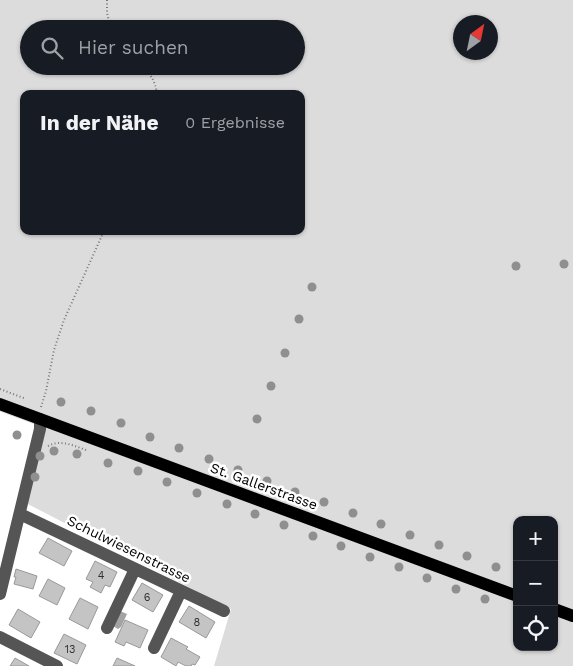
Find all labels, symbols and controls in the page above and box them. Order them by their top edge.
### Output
north arrow [453,15,498,60]
search box [20,20,305,75]
icon: search [38,34,66,62]
text: Hier suchen [78,36,189,59]
text: In der Nähe [40,110,159,135]
text: 0 Ergebnisse [185,113,285,132]
street label: St. Gallerstrasse [208,459,320,513]
street label: Schulwiesenstrasse [65,512,193,586]
map controls [513,516,558,651]
button: + [513,516,558,561]
button: − [513,561,558,606]
house number: 4 [98,569,105,582]
house number: 6 [144,591,151,604]
button: locate [513,606,558,651]
house number: 8 [194,616,201,629]
house number: 13 [65,643,75,656]

